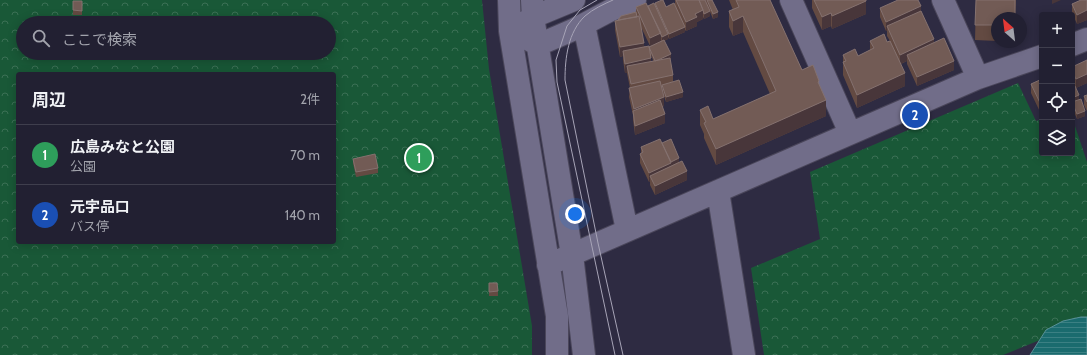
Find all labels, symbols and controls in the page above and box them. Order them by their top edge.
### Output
north arrow [991,12,1027,48]
map controls [1039,12,1075,156]
button: + [1039,12,1075,48]
search box [16,16,336,60]
icon: search [30,27,52,49]
text: ここで検索 [62,31,137,49]
button: − [1039,48,1075,84]
button: locate [1039,84,1075,120]
text: 周辺 [32,90,66,110]
text: 2件 [300,91,320,107]
pin: 2 [902,100,928,130]
button: layers [1039,120,1075,156]
text: 広島みなと公園 [70,138,175,156]
pin: 1 [406,143,432,173]
text: 1 [43,147,47,163]
text: 70 m [290,147,320,163]
text: 公園 [70,158,96,174]
text: 元宇品口 [70,198,130,216]
your location [565,204,585,224]
text: 2 [42,207,48,223]
text: 140 m [285,207,320,223]
text: バス停 [70,218,109,234]

